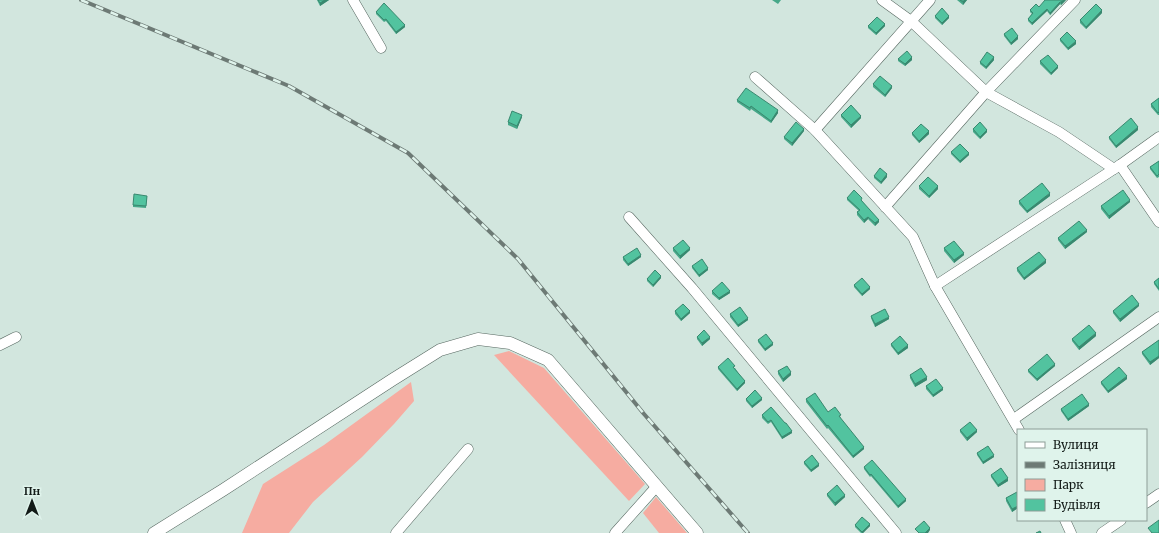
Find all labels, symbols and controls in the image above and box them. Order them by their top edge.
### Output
legend [1017,429,1147,521]
text: Вулиця [1053,437,1098,452]
text: Залізниця [1053,457,1116,472]
text: Парк [1053,477,1084,492]
north arrow [12,481,52,521]
text: Пн [24,484,41,498]
text: Будівля [1053,497,1100,512]

